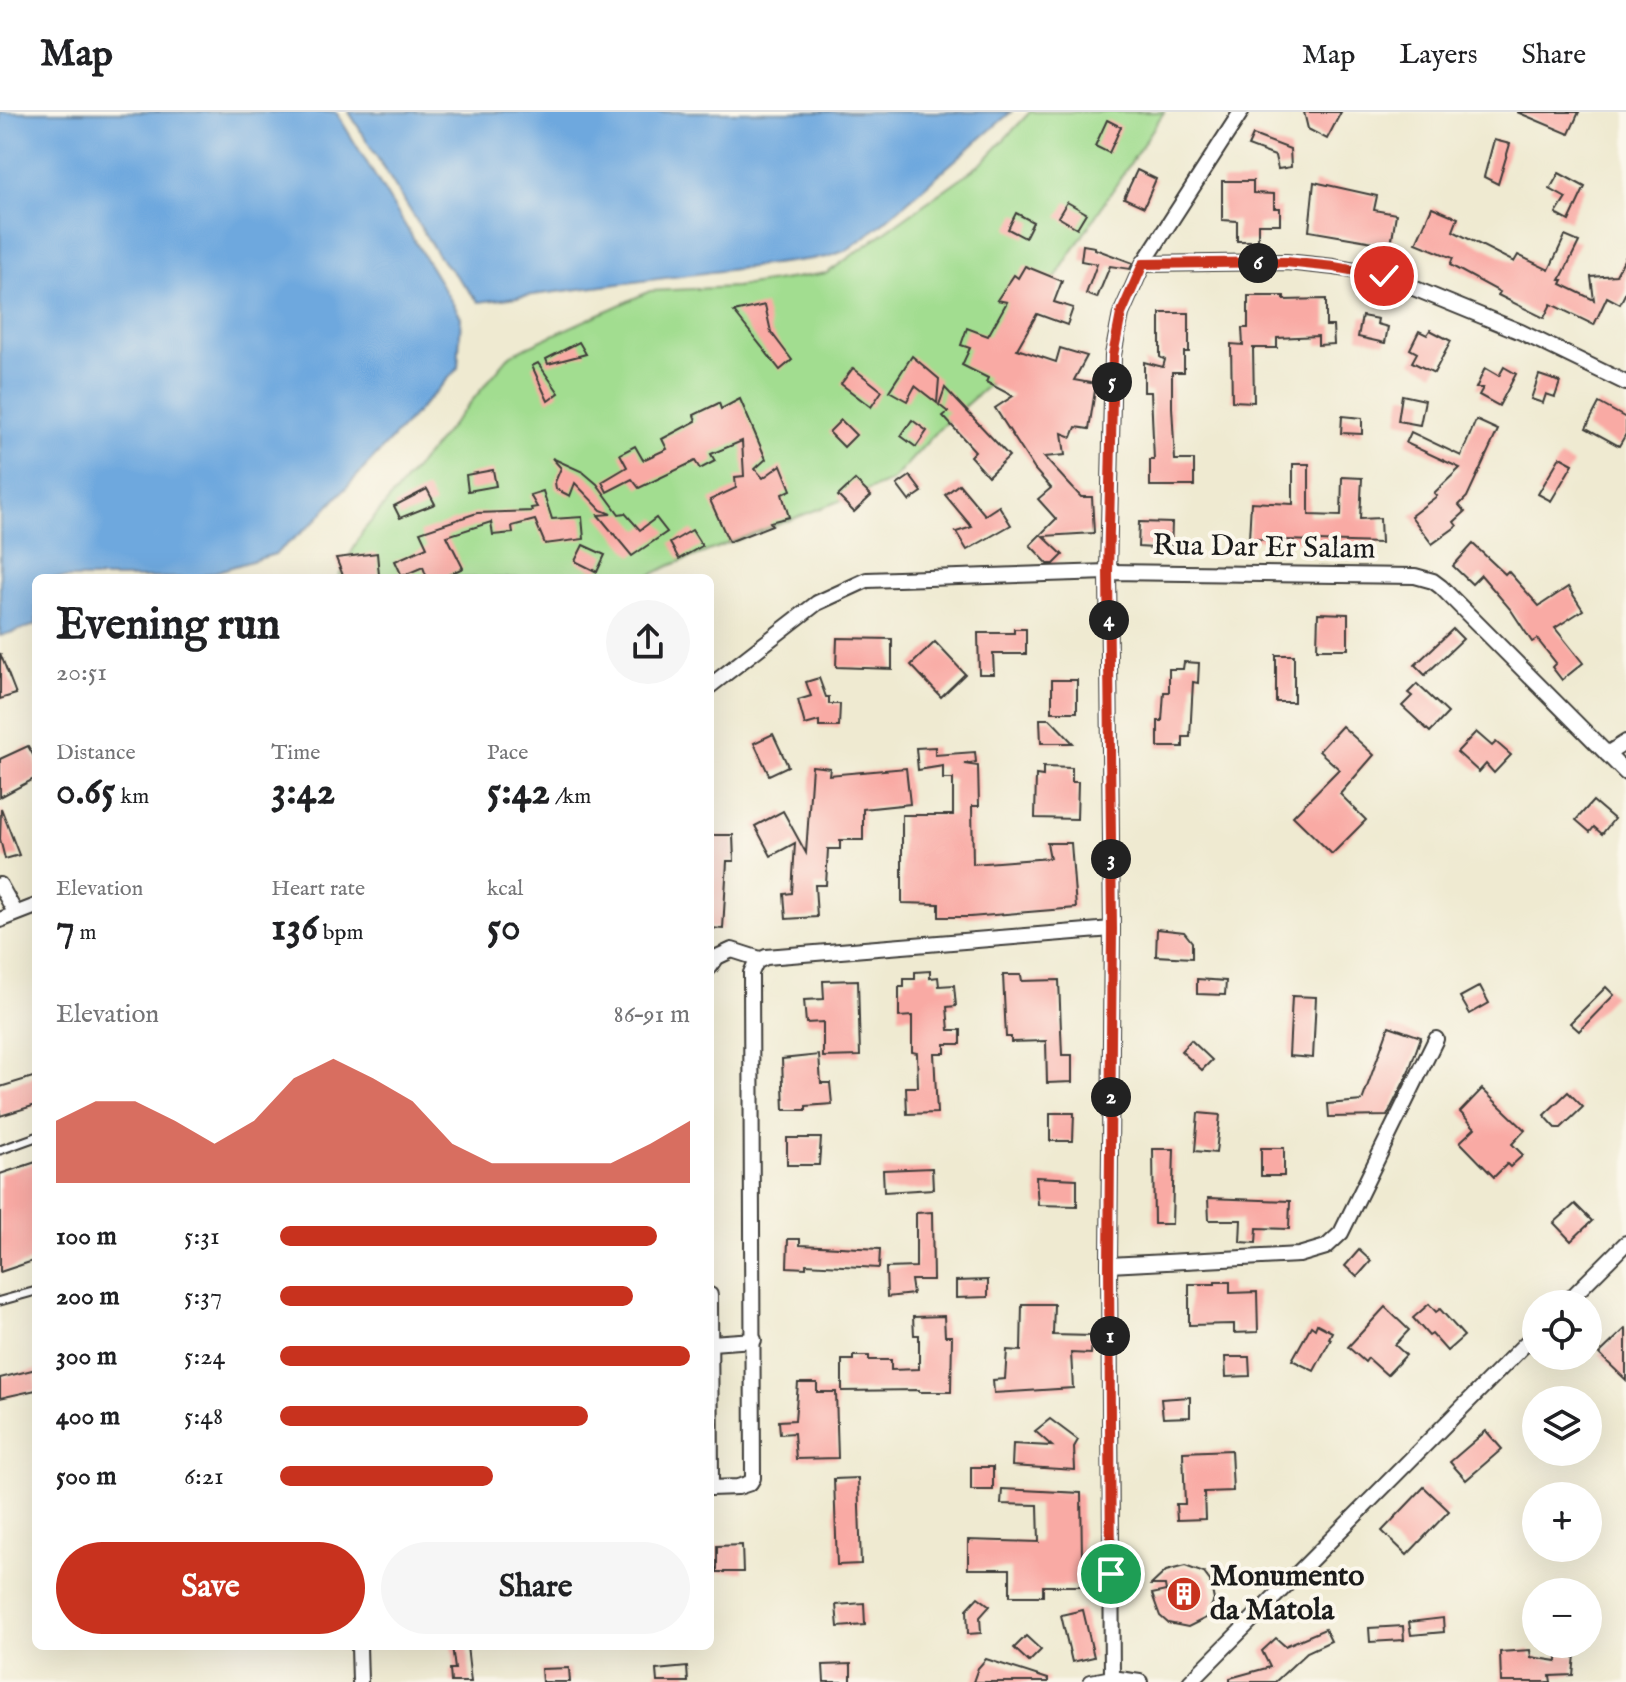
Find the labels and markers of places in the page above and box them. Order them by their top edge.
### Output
pin [1350,242,1418,310]
pin: 6 [1238,243,1278,283]
pin: 5 [1092,362,1132,402]
pin: 4 [1089,600,1129,640]
pin: 3 [1091,839,1131,879]
pin: 2 [1091,1077,1131,1117]
pin: 1 [1090,1316,1130,1356]
pin [1077,1540,1145,1608]
place label: Monumento da Matola [1210,1558,1364,1630]
building icon: Monumento da Matola [1165,1575,1203,1613]

